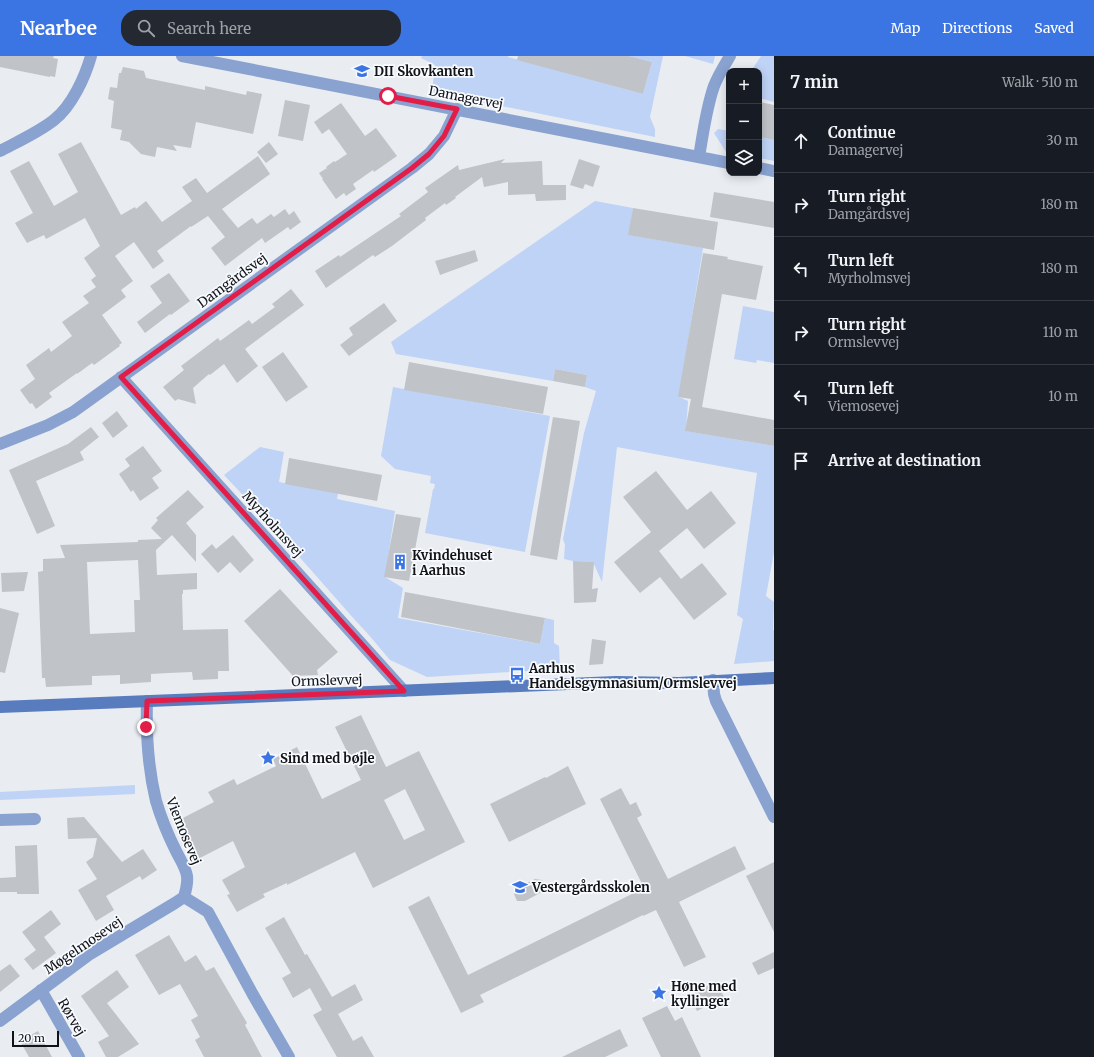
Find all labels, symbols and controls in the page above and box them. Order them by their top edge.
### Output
search box [121,10,401,46]
text: Nearbee [20,16,97,40]
icon: search [135,17,157,39]
text: Search here [167,19,251,38]
text: Map [890,19,920,37]
text: Directions [942,19,1012,37]
text: Saved [1034,19,1074,37]
school or university icon: DII Skovkanten [353,62,371,80]
place label: DII Skovkanten [374,63,473,80]
map controls [726,68,762,176]
button: + [726,68,762,104]
text: 7 min [790,71,839,93]
text: Walk · 510 m [1002,74,1078,91]
street label: Damagervej [427,82,505,113]
route start [379,87,397,105]
button: − [726,104,762,140]
text: Continue [828,123,896,142]
icon: ahead [790,130,812,152]
text: 30 m [1046,132,1078,149]
button: layers [726,140,762,176]
text: Damagervej [828,142,903,159]
text: Turn right [828,187,906,206]
icon: right [790,194,812,216]
text: 180 m [1040,196,1078,213]
text: Damgårdsvej [828,206,910,223]
street label: Damgårdsvej [194,249,271,311]
text: Turn left [828,251,894,270]
icon: left [790,258,812,280]
text: 180 m [1040,260,1078,277]
text: Myrholmsvej [828,270,911,287]
text: Turn right [828,315,906,334]
icon: right [790,322,812,344]
text: 110 m [1043,324,1078,341]
text: Ormslevvej [828,334,899,351]
text: Turn left [828,379,894,398]
icon: left [790,386,812,408]
text: 10 m [1048,388,1078,405]
text: Viemosevej [828,398,899,415]
icon: arrive [790,450,812,472]
text: Arrive at destination [828,451,981,470]
street label: Myrholmsvej [239,488,307,561]
place label: Kvindehuset i Aarhus [412,547,493,579]
building icon: Kvindehuset i Aarhus [391,553,409,571]
place label: Aarhus Handelsgymnasium/Ormslevvej [528,660,737,692]
bus stop icon: Aarhus Handelsgymnasium/Ormslevvej [508,666,526,684]
street label: Ormslevvej [291,671,363,690]
route end [137,718,155,736]
place icon: Sind med bøjle [259,749,277,767]
place label: Sind med bøjle [280,750,375,767]
street label: Viemosevej [162,794,205,867]
school or university icon: Vestergårdsskolen [511,878,529,896]
place label: Vestergårdsskolen [531,879,650,896]
street label: Møgelmosevej [41,913,126,978]
place label: Høne med kyllinger [671,978,736,1010]
place icon: Høne med kyllinger [650,984,668,1002]
street label: Rørvej [54,995,89,1039]
scale bar [12,1029,59,1048]
text: 20 m [18,1031,45,1045]

